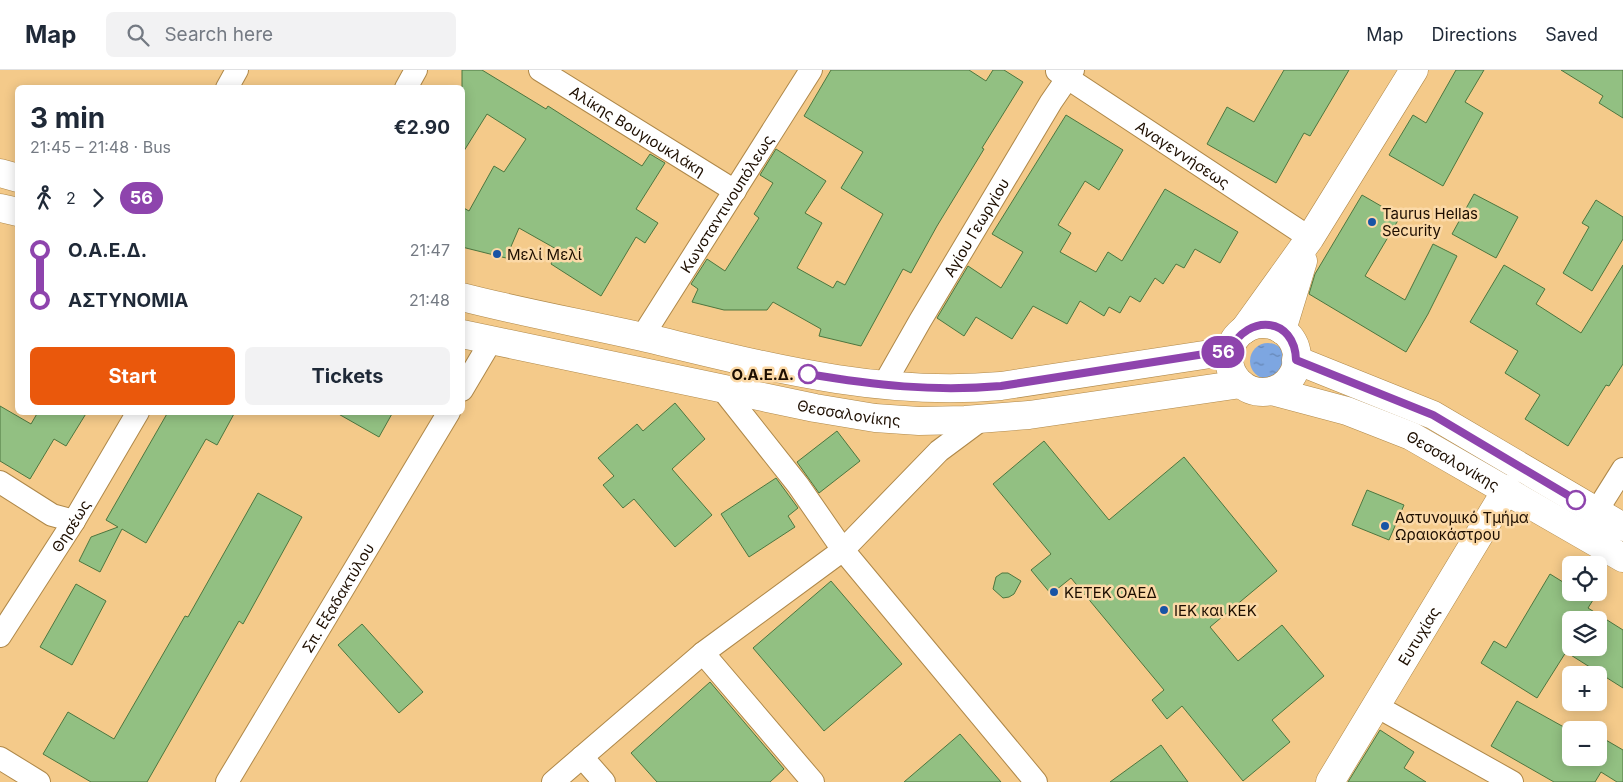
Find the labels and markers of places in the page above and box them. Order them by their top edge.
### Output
place label: Taurus Hellas Security [1382,204,1478,240]
marker: Taurus Hellas Security [1366,216,1378,228]
place label: Μελί Μελί [507,245,582,264]
marker: Μελί Μελί [491,248,503,260]
marker: Ο.Α.Ε.Δ. [798,364,818,384]
place label: Ο.Α.Ε.Δ. [732,365,794,384]
unlabelled marker [1566,490,1586,510]
place label: Αστυνομικό Τμήμα Ωραιοκάστρου [1395,508,1529,544]
marker: Αστυνομικό Τμήμα Ωραιοκάστρου [1379,520,1391,532]
place label: ΚΕΤΕΚ ΟΑΕΔ [1064,583,1157,602]
marker: ΚΕΤΕΚ ΟΑΕΔ [1048,586,1060,598]
place label: ΙΕΚ και ΚΕΚ [1174,601,1257,620]
marker: ΙΕΚ και ΚΕΚ [1158,604,1170,616]

